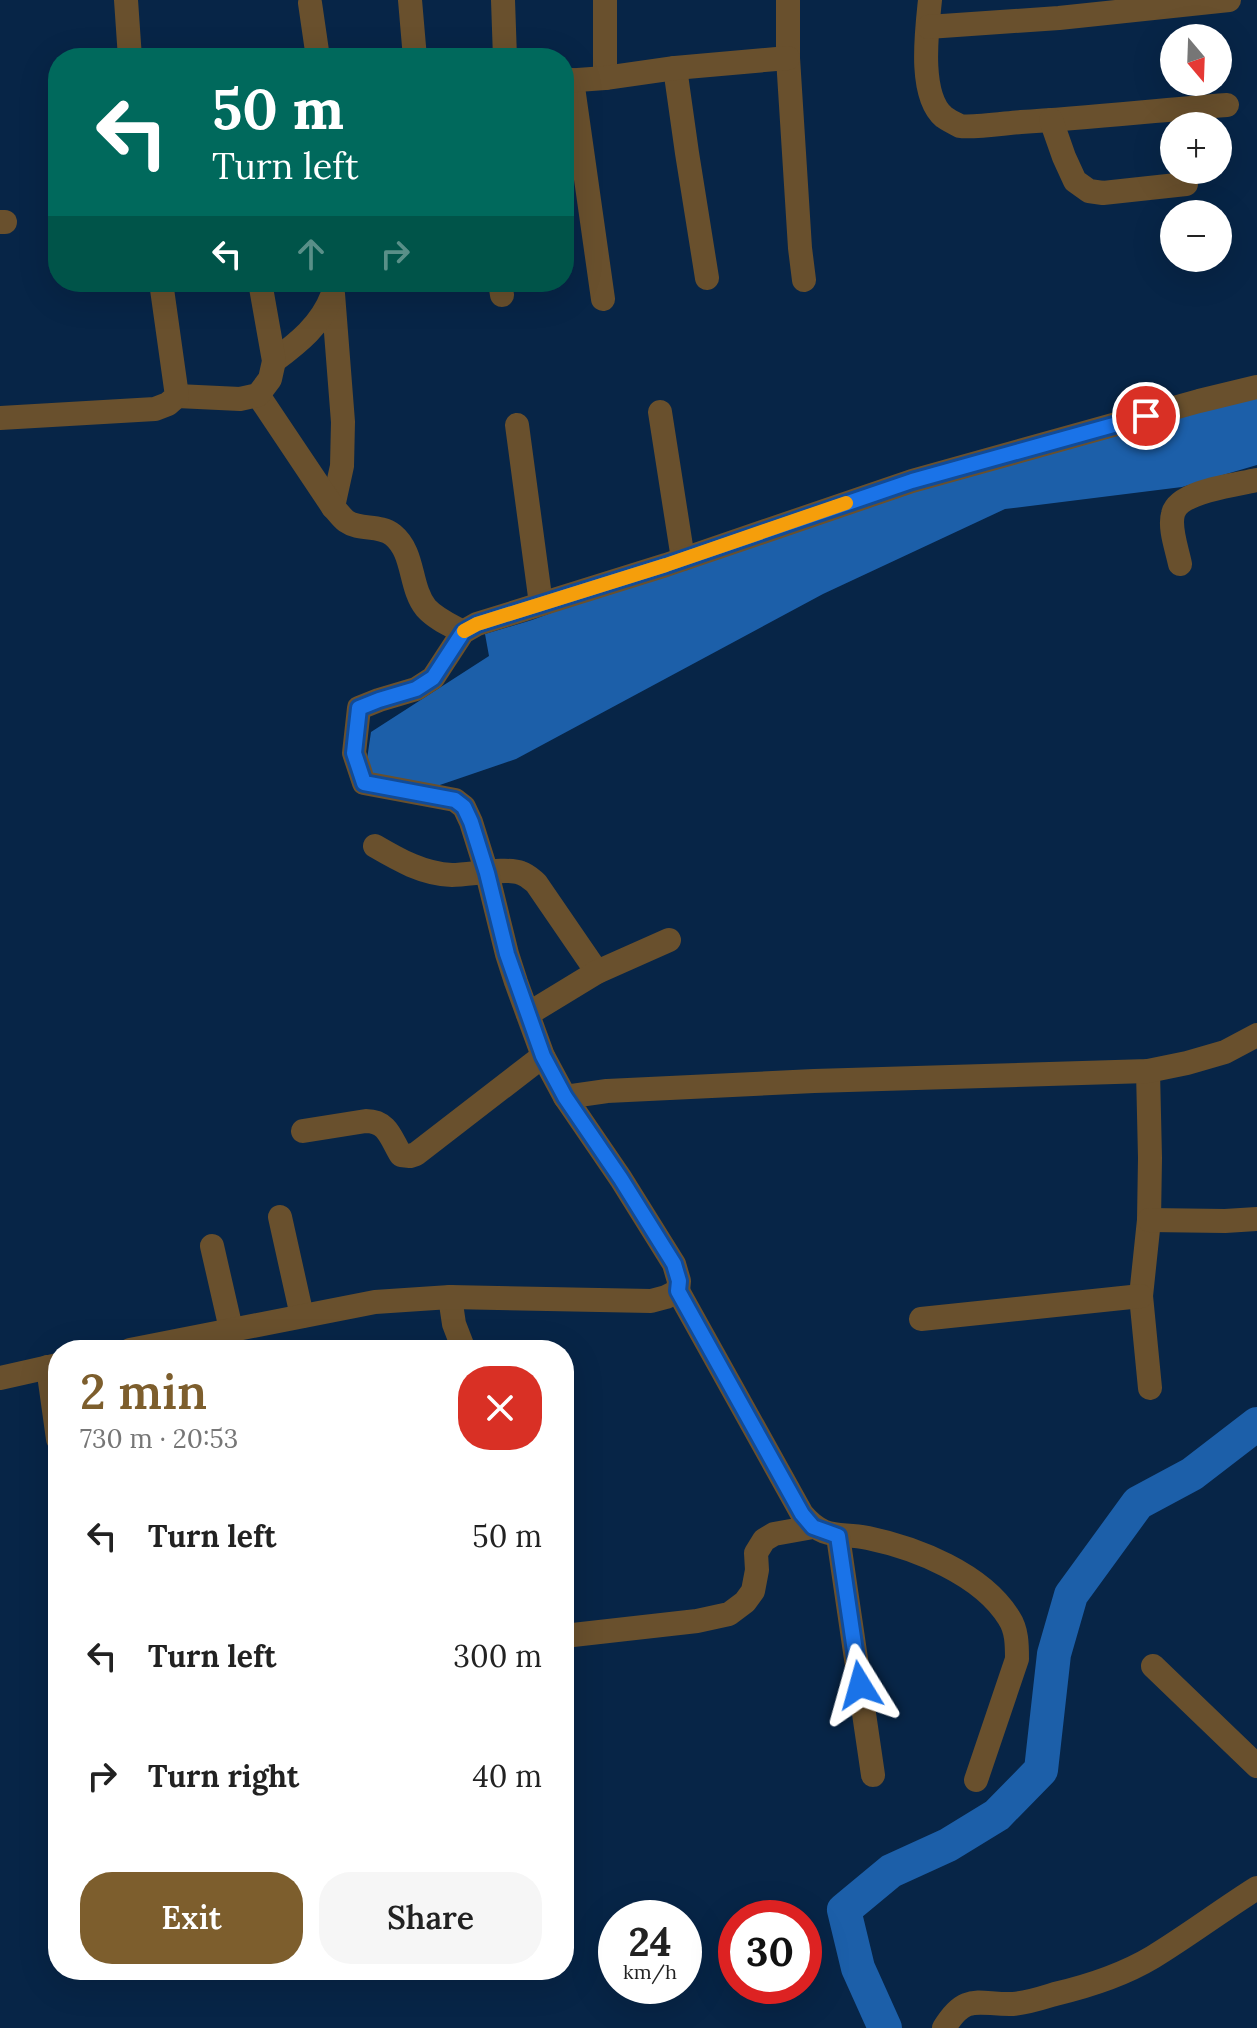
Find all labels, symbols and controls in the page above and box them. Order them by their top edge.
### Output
north arrow [1160,24,1232,96]
map controls [1160,24,1232,272]
text: 50 m [212,73,344,144]
icon: left [80,80,184,184]
button: + [1160,112,1232,184]
text: Turn left [212,143,359,189]
button: − [1160,200,1232,272]
icon: left [205,232,249,276]
icon: ahead [289,232,333,276]
icon: right [373,232,417,276]
pin [1112,382,1180,450]
icon: arrive [1124,394,1168,438]
text: 2 min [80,1361,207,1422]
button: close [458,1366,542,1450]
text: 730 m · 20:53 [80,1422,238,1455]
icon: left [80,1514,124,1558]
text: Turn left [148,1517,276,1555]
text: 50 m [472,1517,542,1555]
icon: left [80,1634,124,1678]
text: Turn left [148,1637,276,1675]
text: 300 m [453,1637,542,1675]
position arrow [818,1643,902,1727]
icon: right [80,1754,124,1798]
text: Turn right [148,1757,299,1795]
text: 40 m [472,1757,542,1795]
button: Exit [80,1872,303,1964]
button: Share [319,1872,542,1964]
speed limit sign: 30 [718,1900,822,2004]
text: 24 [628,1916,672,1967]
text: km/h [623,1959,677,1984]

